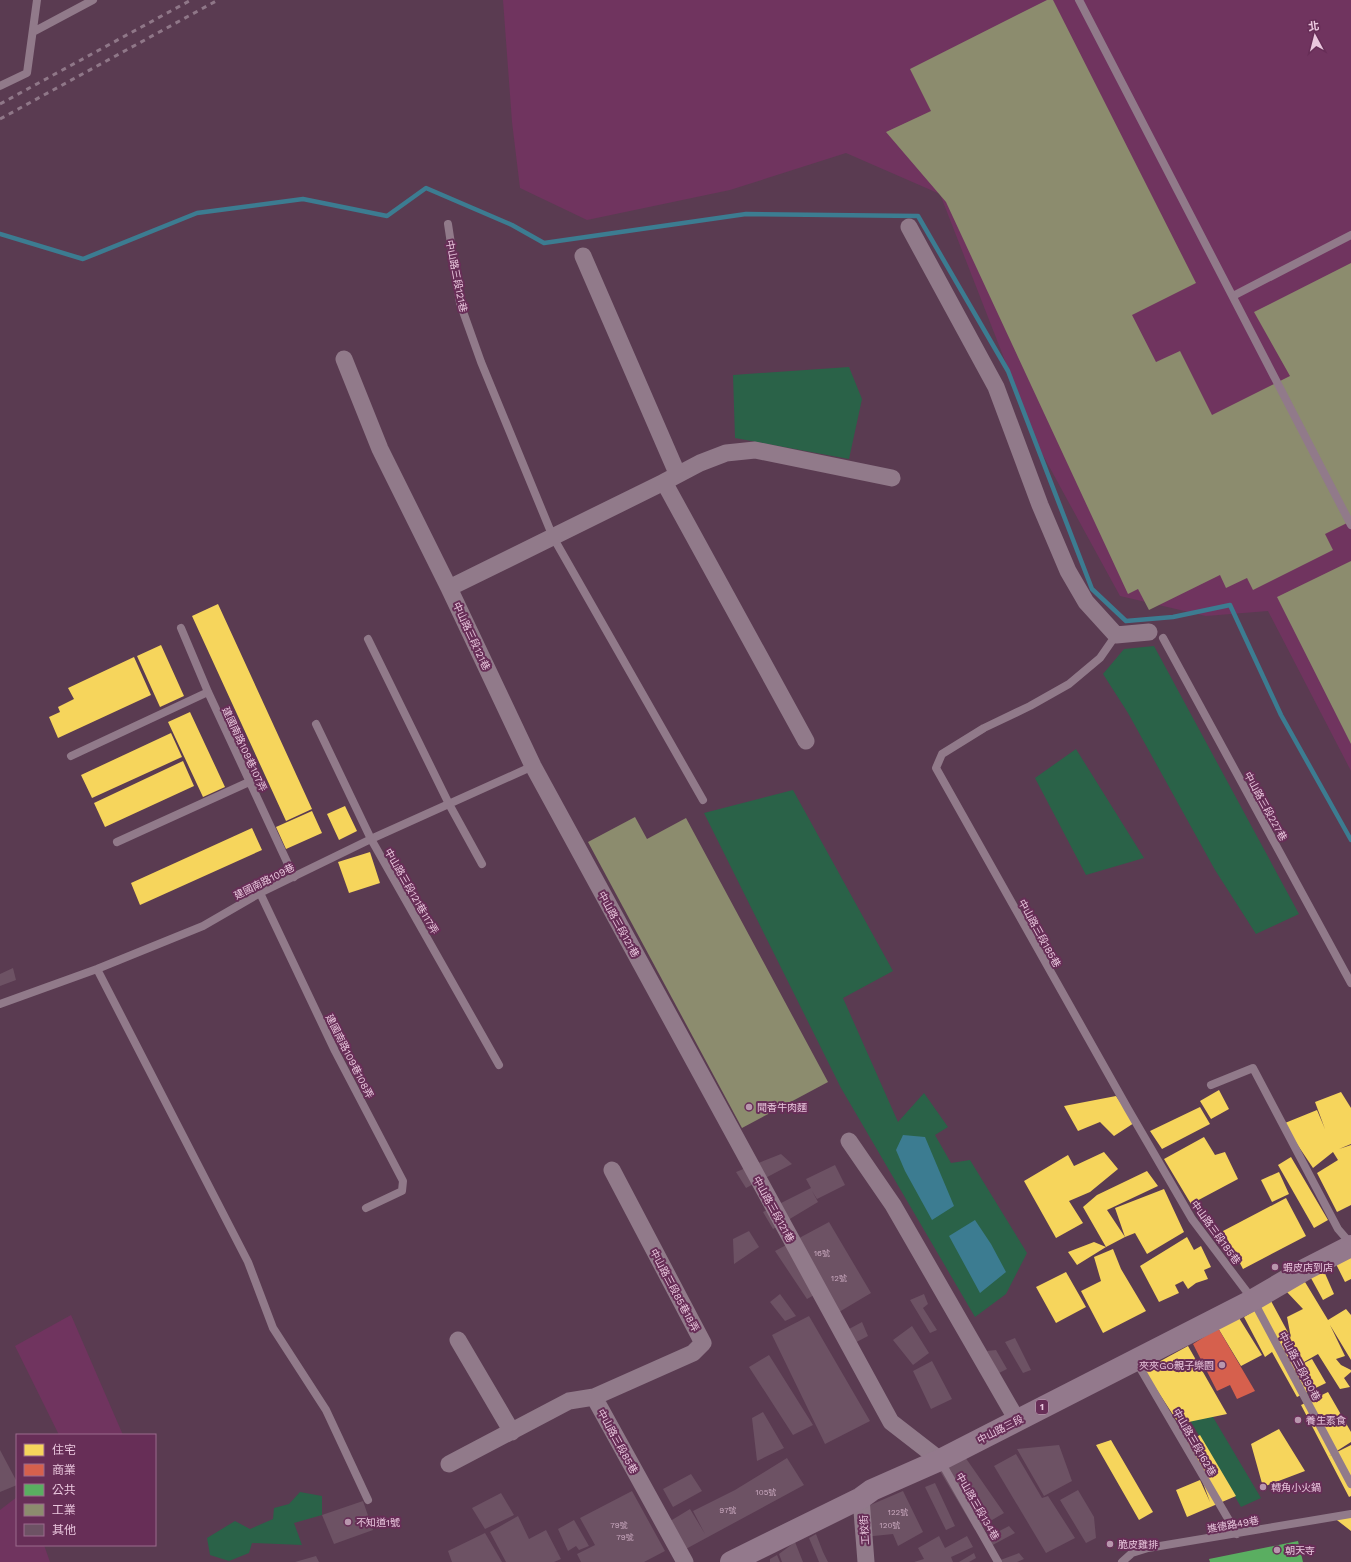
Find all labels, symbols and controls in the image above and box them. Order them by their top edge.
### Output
north arrow [1295,16,1335,56]
text: 北 [1308,19,1320,34]
street label: 中山路三段121巷 [444,239,469,313]
street label: 中山路三段121巷 [451,601,492,672]
street label: 建國南路109巷107弄 [220,705,269,793]
street label: 中山路三段227巷 [1242,770,1289,843]
street label: 中山路三段121巷117弄 [383,846,441,936]
street label: 建國南路109巷 [232,861,296,901]
street label: 中山路三段121巷 [596,889,641,959]
street label: 中山路三段185巷 [1016,897,1063,969]
street label: 建國南路109巷108弄 [324,1012,375,1100]
marker: 聞香牛肉麵 [744,1102,754,1112]
place label: 聞香牛肉麵 [757,1102,807,1113]
street label: 中山路三段121巷 [751,1174,796,1244]
street label: 中山路三段185巷 [1189,1198,1242,1266]
street label: 中山路三段85巷18弄 [648,1247,701,1333]
house number: 16號 [814,1249,830,1258]
marker: 蝦皮店到店 [1270,1262,1280,1272]
place label: 蝦皮店到店 [1283,1262,1333,1273]
house number: 12號 [831,1274,847,1283]
street label: 中山路三段190巷 [1277,1330,1322,1402]
place label: 夾夾GO親子樂園 [1139,1360,1214,1371]
marker: 夾夾GO親子樂園 [1217,1360,1227,1370]
road number: 1 [1036,1400,1048,1414]
street label: 中山路三段85巷 [595,1407,640,1475]
street label: 中山路三段162巷 [1171,1407,1218,1478]
street label: 中山路三段 [975,1413,1025,1446]
marker: 養生素食 [1293,1415,1303,1425]
place label: 養生素食 [1306,1415,1346,1426]
legend [16,1434,156,1546]
text: 住宅 [52,1443,76,1457]
text: 商業 [52,1463,76,1477]
street label: 中山路三段134巷 [954,1471,1001,1542]
marker: 轉角小火鍋 [1258,1482,1268,1492]
place label: 轉角小火鍋 [1271,1482,1321,1493]
text: 公共 [52,1483,76,1497]
house number: 105號 [756,1488,776,1497]
text: 工業 [52,1503,76,1517]
house number: 97號 [719,1506,737,1515]
house number: 122號 [888,1508,908,1517]
street label: 工校街 [858,1515,871,1545]
street label: 進德路49巷 [1206,1515,1260,1534]
marker: 不知道1號 [343,1517,353,1527]
place label: 不知道1號 [356,1517,400,1528]
house number: 79號 [610,1521,628,1530]
house number: 120號 [880,1521,900,1530]
text: 其他 [52,1523,76,1537]
house number: 79號 [616,1533,634,1542]
marker: 脆皮雞排 [1105,1539,1115,1549]
place label: 脆皮雞排 [1118,1539,1158,1550]
marker: 朝天寺 [1272,1545,1282,1555]
place label: 朝天寺 [1285,1545,1315,1556]

